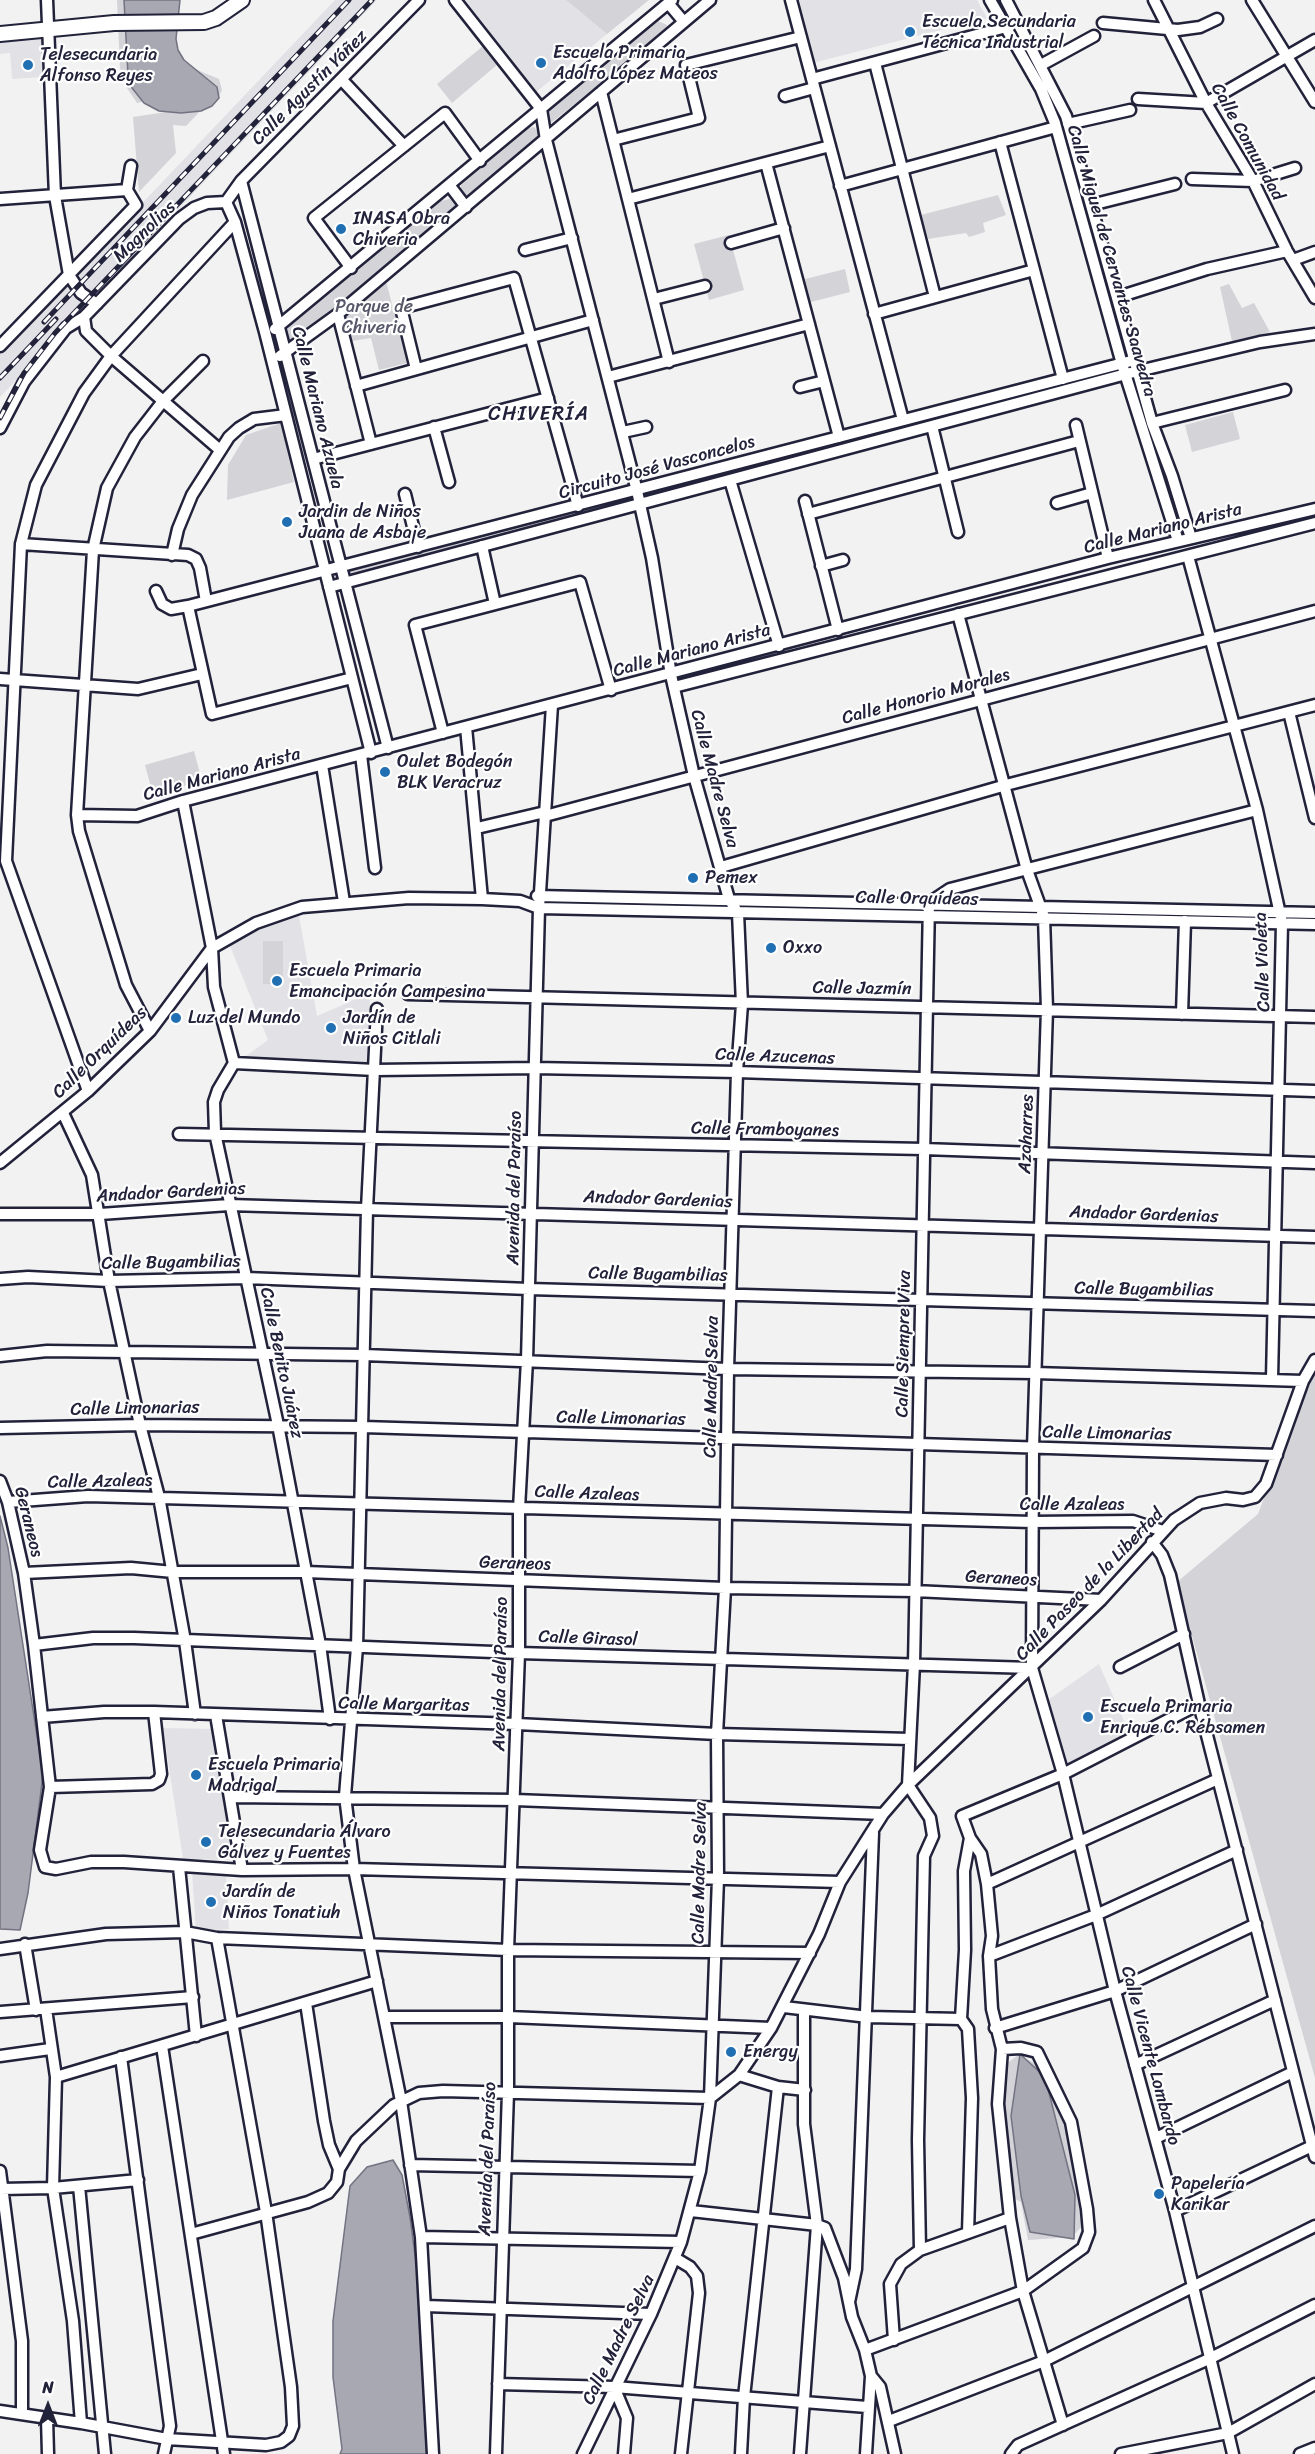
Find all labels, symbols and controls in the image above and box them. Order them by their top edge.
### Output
place label: Escuela Secundaria Técnica Industrial [922,11,1076,54]
marker: Escuela Secundaria Técnica Industrial [903,25,917,39]
street label: Calle Agustín Yáñez [248,26,372,150]
place label: Escuela Primaria Adolfo López Mateos [553,42,718,84]
place label: Telesecundaria Alfonso Reyes [40,44,157,86]
marker: Escuela Primaria Adolfo López Mateos [534,56,548,70]
marker: Telesecundaria Alfonso Reyes [21,58,35,72]
street label: Calle Comunidad [1206,79,1288,205]
street label: Calle Miguel de Cervantes Saavedra [1062,123,1160,399]
street label: Magnolias [109,197,181,267]
place label: INASA Obra Chiveria [353,208,450,250]
marker: INASA Obra Chiveria [334,222,348,236]
park label: Parque de Chiveria [335,296,413,338]
street label: Calle Mariano Azuela [286,325,348,491]
district label: CHIVERÍA [488,403,590,427]
street label: Circuito José Vasconcelos [557,431,757,505]
street label: Calle Mariano Arista [1082,499,1244,559]
place label: Jardin de Niños Juana de Asbaje [299,501,426,544]
marker: Jardin de Niños Juana de Asbaje [280,515,294,529]
street label: Calle Mariano Arista [611,620,773,682]
street label: Calle Honorio Morales [840,664,1012,730]
street label: Calle Madre Selva [685,708,743,850]
street label: Calle Mariano Arista [141,744,303,806]
place label: Oulet Bodegón BLK Veracruz [397,751,512,794]
marker: Oulet Bodegón BLK Veracruz [378,765,392,779]
place label: Pemex [705,867,757,889]
marker: Pemex [686,871,700,885]
street label: Calle Orquídeas [855,887,979,911]
street label: Calle Violeta [1250,912,1276,1012]
place label: Oxxo [783,937,822,959]
marker: Oxxo [764,941,778,955]
place label: Escuela Primaria Emancipación Campesina [289,960,486,1002]
marker: Escuela Primaria Emancipación Campesina [270,974,284,988]
street label: Calle Jazmín [812,977,912,1001]
street label: Calle Orquídeas [48,1003,152,1103]
place label: Luz del Mundo [188,1007,300,1029]
place label: Jardín de Niños Citlali [343,1007,441,1050]
marker: Luz del Mundo [169,1011,183,1025]
marker: Jardín de Niños Citlali [324,1021,338,1035]
street label: Calle Azucenas [715,1044,835,1070]
street label: Azaharres [1015,1094,1039,1174]
street label: Avenida del Paraíso [503,1111,527,1265]
street label: Calle Framboyanes [691,1118,839,1142]
street label: Andador Gardenias [96,1178,246,1208]
street label: Andador Gardenias [583,1187,733,1213]
street label: Andador Gardenias [1069,1202,1219,1228]
street label: Calle Bugambilias [101,1251,241,1275]
street label: Calle Bugambilias [588,1263,728,1287]
street label: Calle Siempre Viva [892,1270,916,1418]
street label: Calle Bugambilias [1074,1278,1214,1302]
street label: Calle Benito Juárez [254,1286,308,1440]
street label: Calle Madre Selva [700,1316,724,1458]
street label: Calle Limonarias [70,1397,200,1421]
street label: Calle Limonarias [556,1407,686,1431]
street label: Calle Limonarias [1042,1422,1172,1446]
street label: Calle Azaleas [47,1470,153,1494]
street label: Calle Azaleas [534,1481,640,1507]
street label: Geraneos [9,1485,47,1559]
street label: Calle Azaleas [1020,1494,1124,1516]
street label: Calle Paseo de la Libertad [1012,1504,1168,1666]
street label: Geraneos [479,1552,551,1576]
street label: Geraneos [965,1566,1037,1592]
street label: Avenida del Paraíso [489,1597,513,1751]
street label: Calle Girasol [538,1626,638,1652]
street label: Calle Margaritas [338,1693,470,1717]
place label: Escuela Primaria Enrique C. Rébsamen [1100,1696,1265,1738]
marker: Escuela Primaria Enrique C. Rébsamen [1081,1710,1095,1724]
place label: Escuela Primaria Madrigal [208,1754,341,1796]
marker: Escuela Primaria Madrigal [189,1768,203,1782]
street label: Calle Madre Selva [688,1802,712,1944]
place label: Telesecundaria Álvaro Gálvez y Fuentes [218,1821,391,1864]
marker: Telesecundaria Álvaro Gálvez y Fuentes [199,1835,213,1849]
place label: Jardín de Niños Tonatiuh [223,1881,340,1924]
marker: Jardín de Niños Tonatiuh [204,1895,218,1909]
street label: Calle Vicente Lombardo [1116,1964,1184,2148]
place label: Energy [743,2041,798,2063]
marker: Energy [724,2045,738,2059]
street label: Avenida del Paraíso [475,2081,501,2237]
place label: Papelería Karikar [1171,2173,1245,2216]
marker: Papelería Karikar [1152,2187,1166,2201]
street label: Calle Madre Selva [578,2271,660,2409]
text: N [42,2373,54,2402]
north arrow [18,2376,78,2436]

